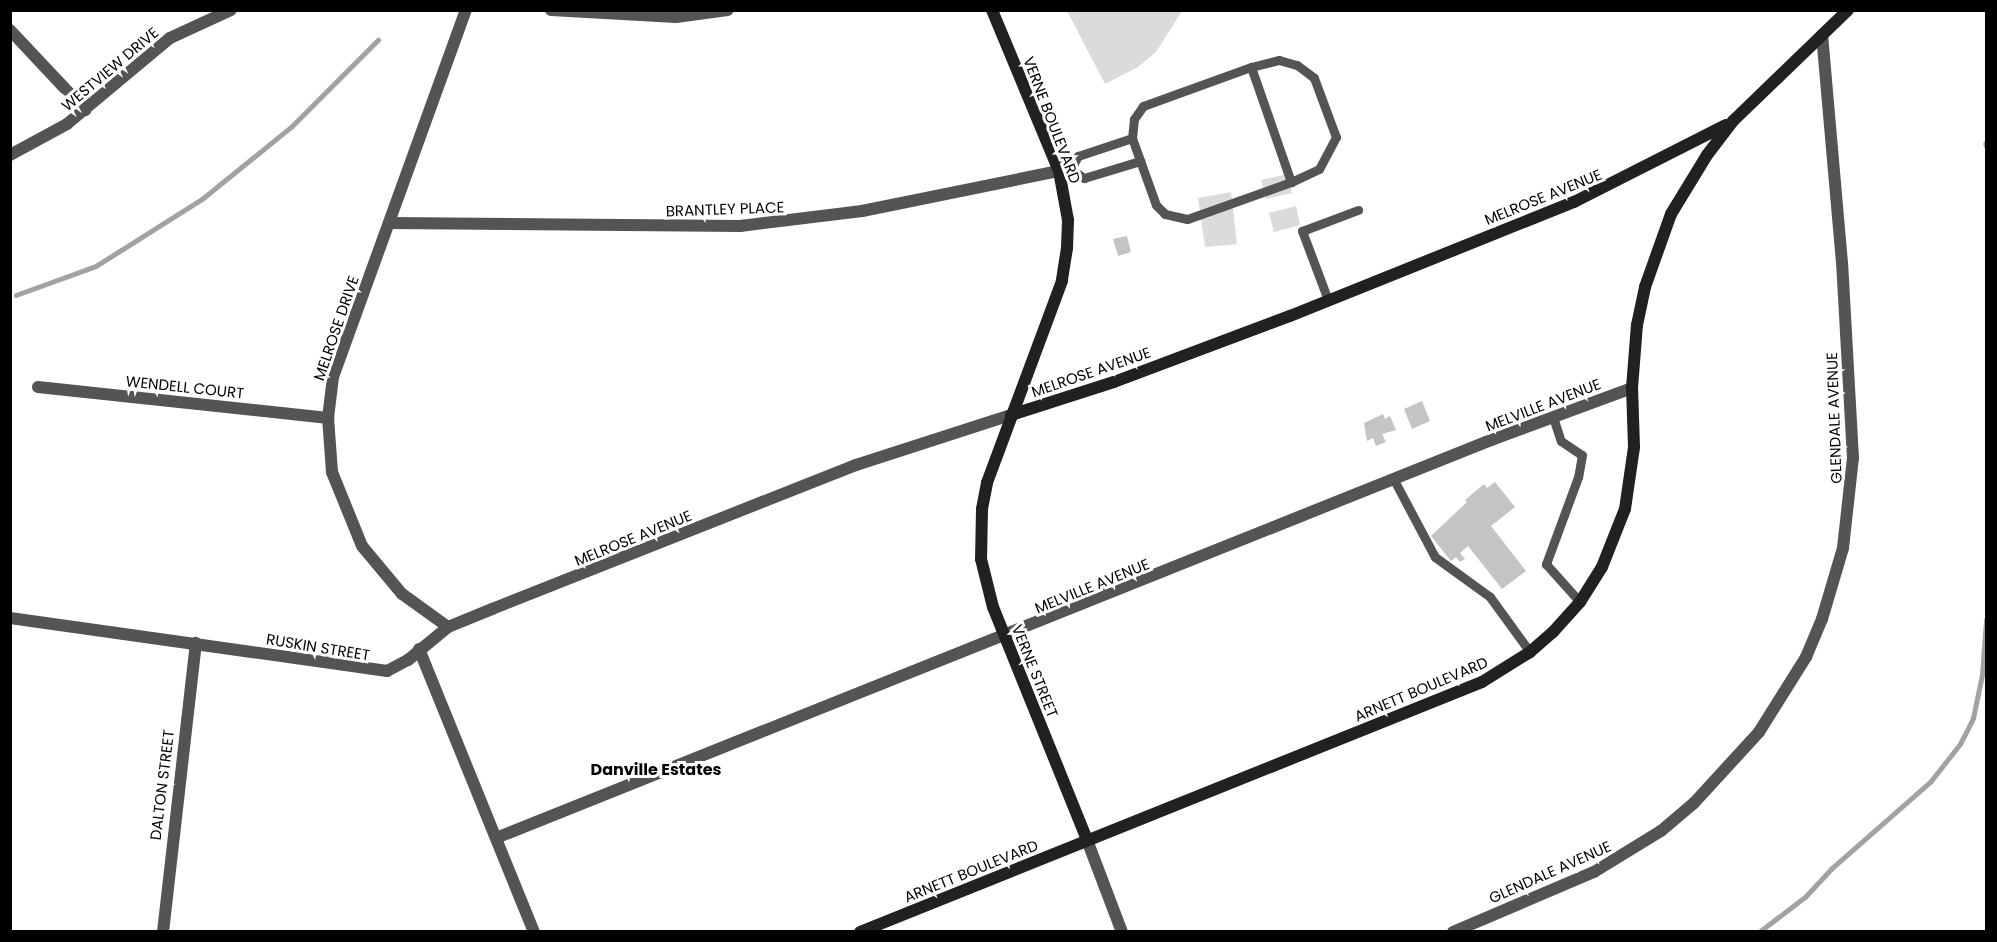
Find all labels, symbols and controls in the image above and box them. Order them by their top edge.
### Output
street label: WESTVIEW DRIVE [58,23,162,115]
street label: VERNE BOULEVARD [1020,54,1084,186]
street label: MELROSE AVENUE [1482,165,1604,229]
street label: BRANTLEY PLACE [665,198,785,220]
street label: MELROSE DRIVE [310,273,362,383]
street label: MELROSE AVENUE [1029,343,1153,401]
street label: GLENDALE AVENUE [1823,352,1845,484]
street label: WENDELL COURT [125,372,245,402]
street label: MELVILLE AVENUE [1483,375,1603,435]
street label: MELROSE AVENUE [572,506,694,570]
street label: MELVILLE AVENUE [1032,555,1152,617]
street label: VERNE STREET [1008,622,1062,720]
street label: RUSKIN STREET [265,630,371,664]
street label: ARNETT BOULEVARD [1352,653,1490,725]
street label: DALTON STREET [146,729,178,841]
district label: Danville Estates [591,760,721,780]
street label: ARNETT BOULEVARD [901,836,1041,906]
street label: GLENDALE AVENUE [1486,837,1614,907]

